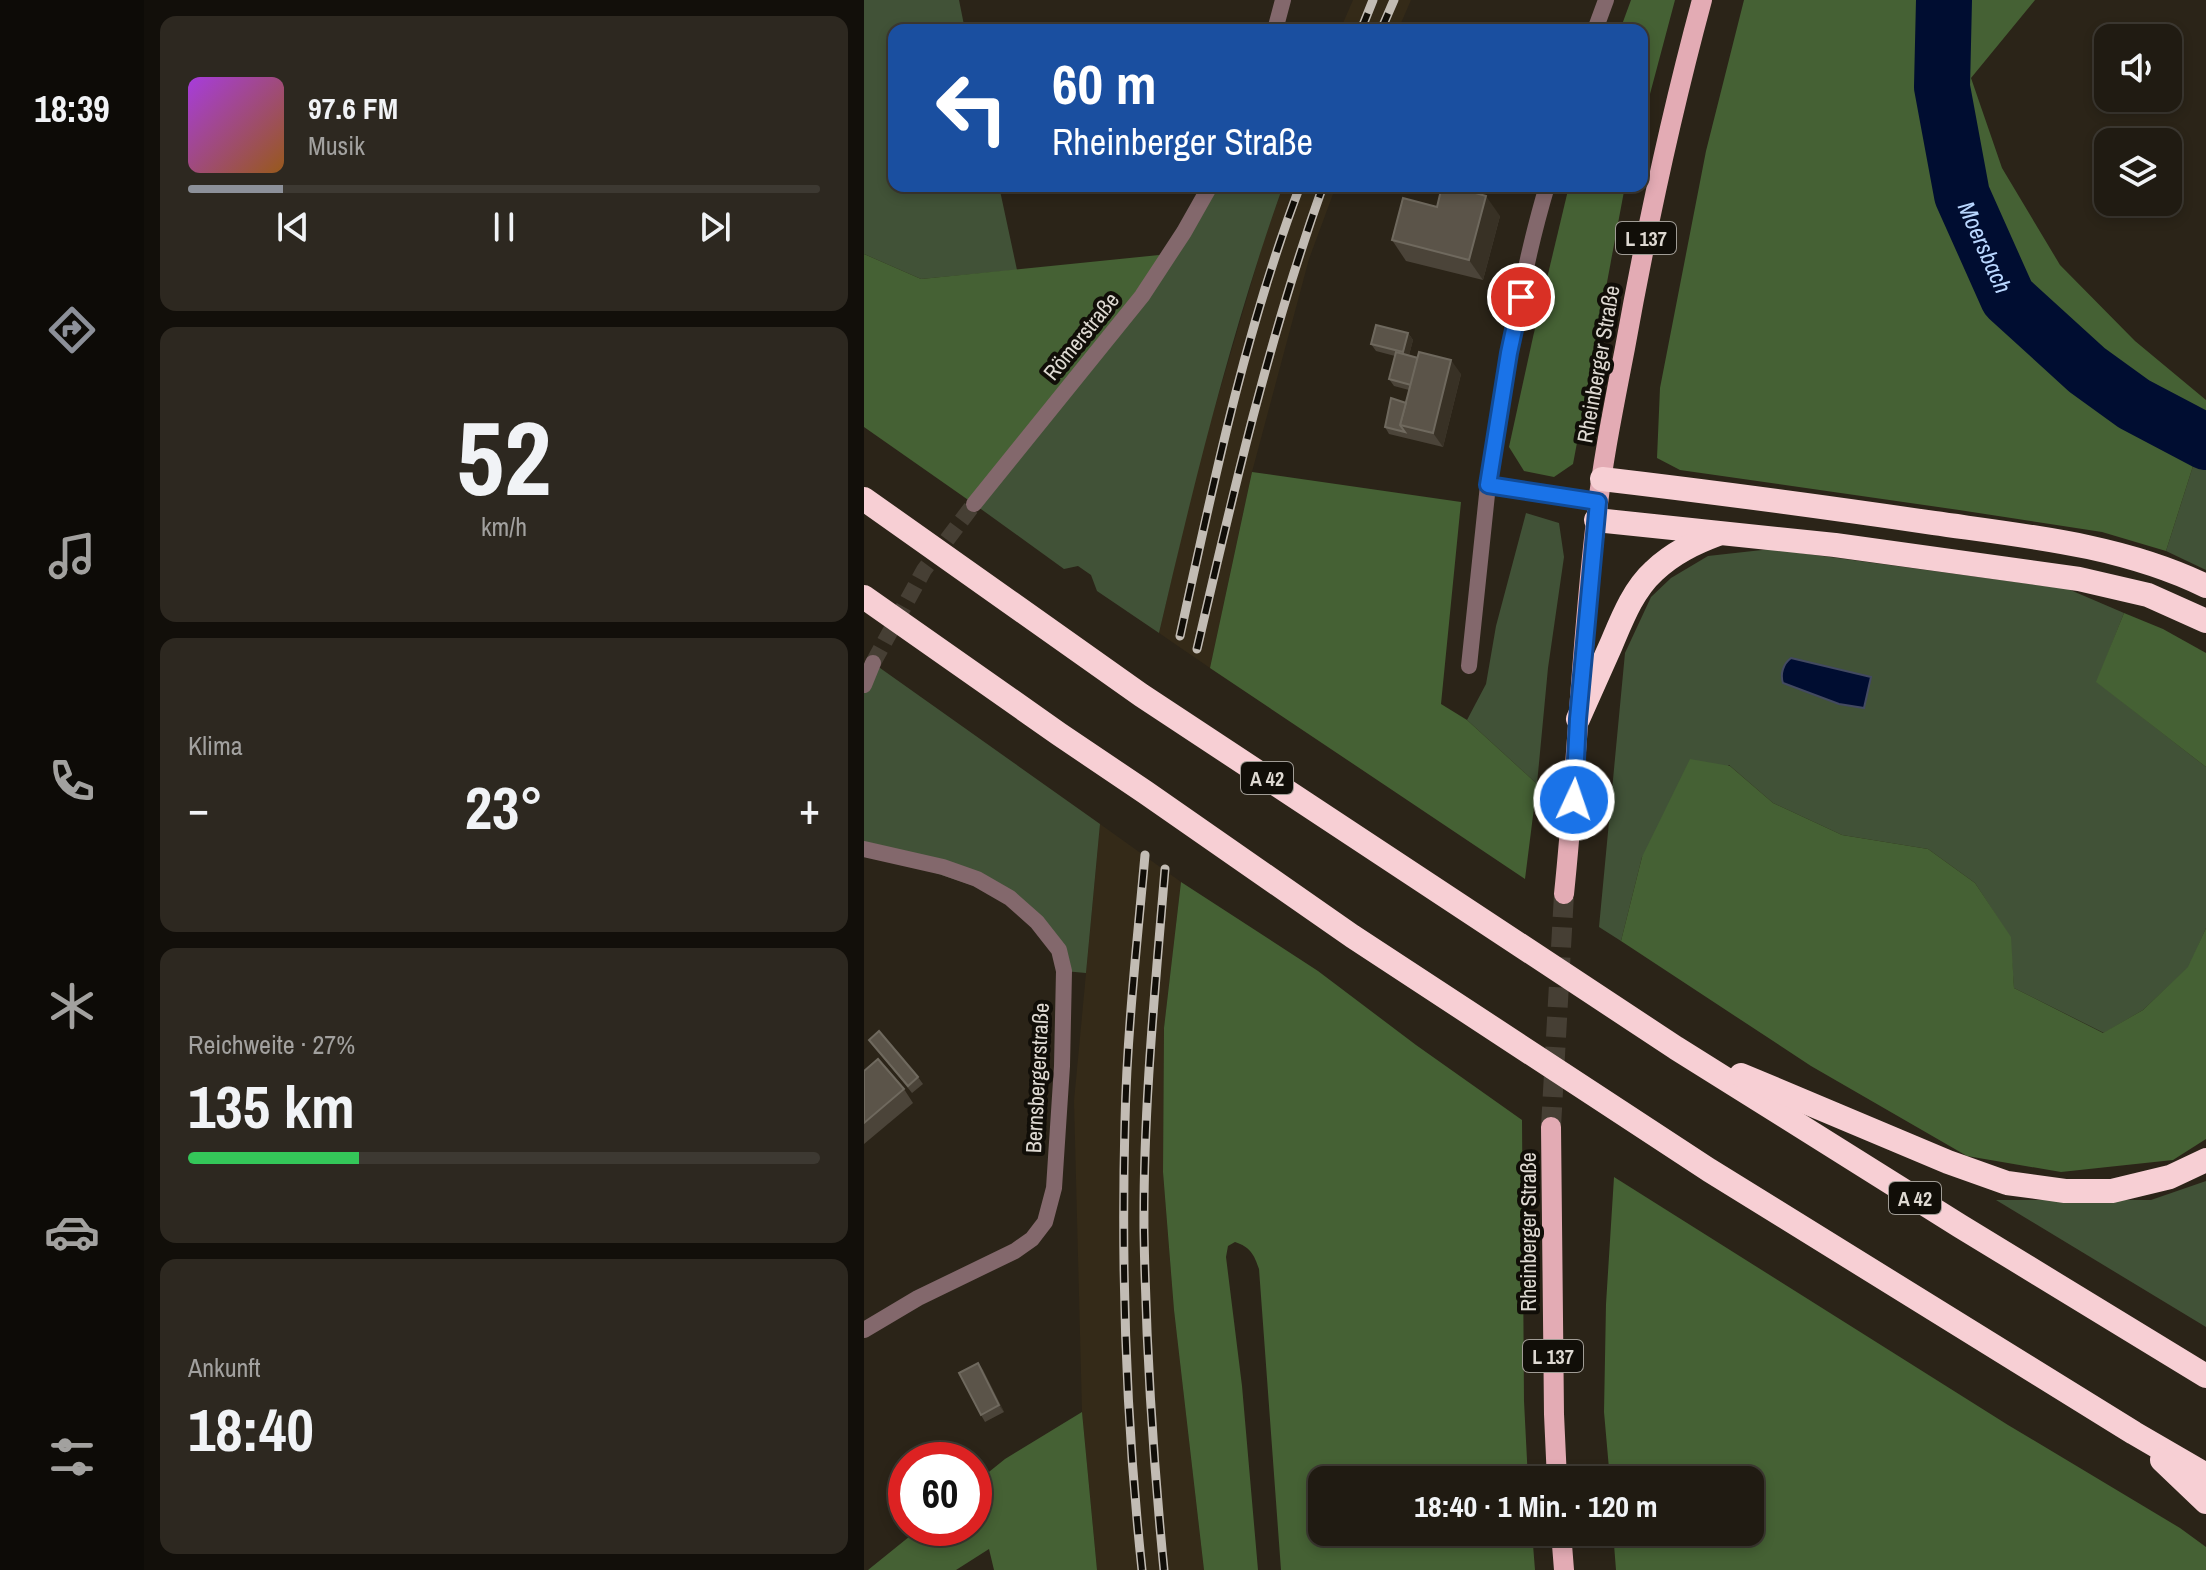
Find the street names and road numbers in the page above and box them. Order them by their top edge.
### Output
road number: L 137 [1616,222,1676,254]
street label: Rheinberger Straße [1569,283,1627,445]
street label: Römerstraße [1036,286,1126,386]
road number: A 42 [1241,762,1293,794]
street label: Bernsbergerstraße [1018,1002,1056,1154]
street label: Rheinberger Straße [1513,1152,1543,1312]
road number: A 42 [1889,1182,1941,1214]
road number: L 137 [1523,1340,1583,1372]

